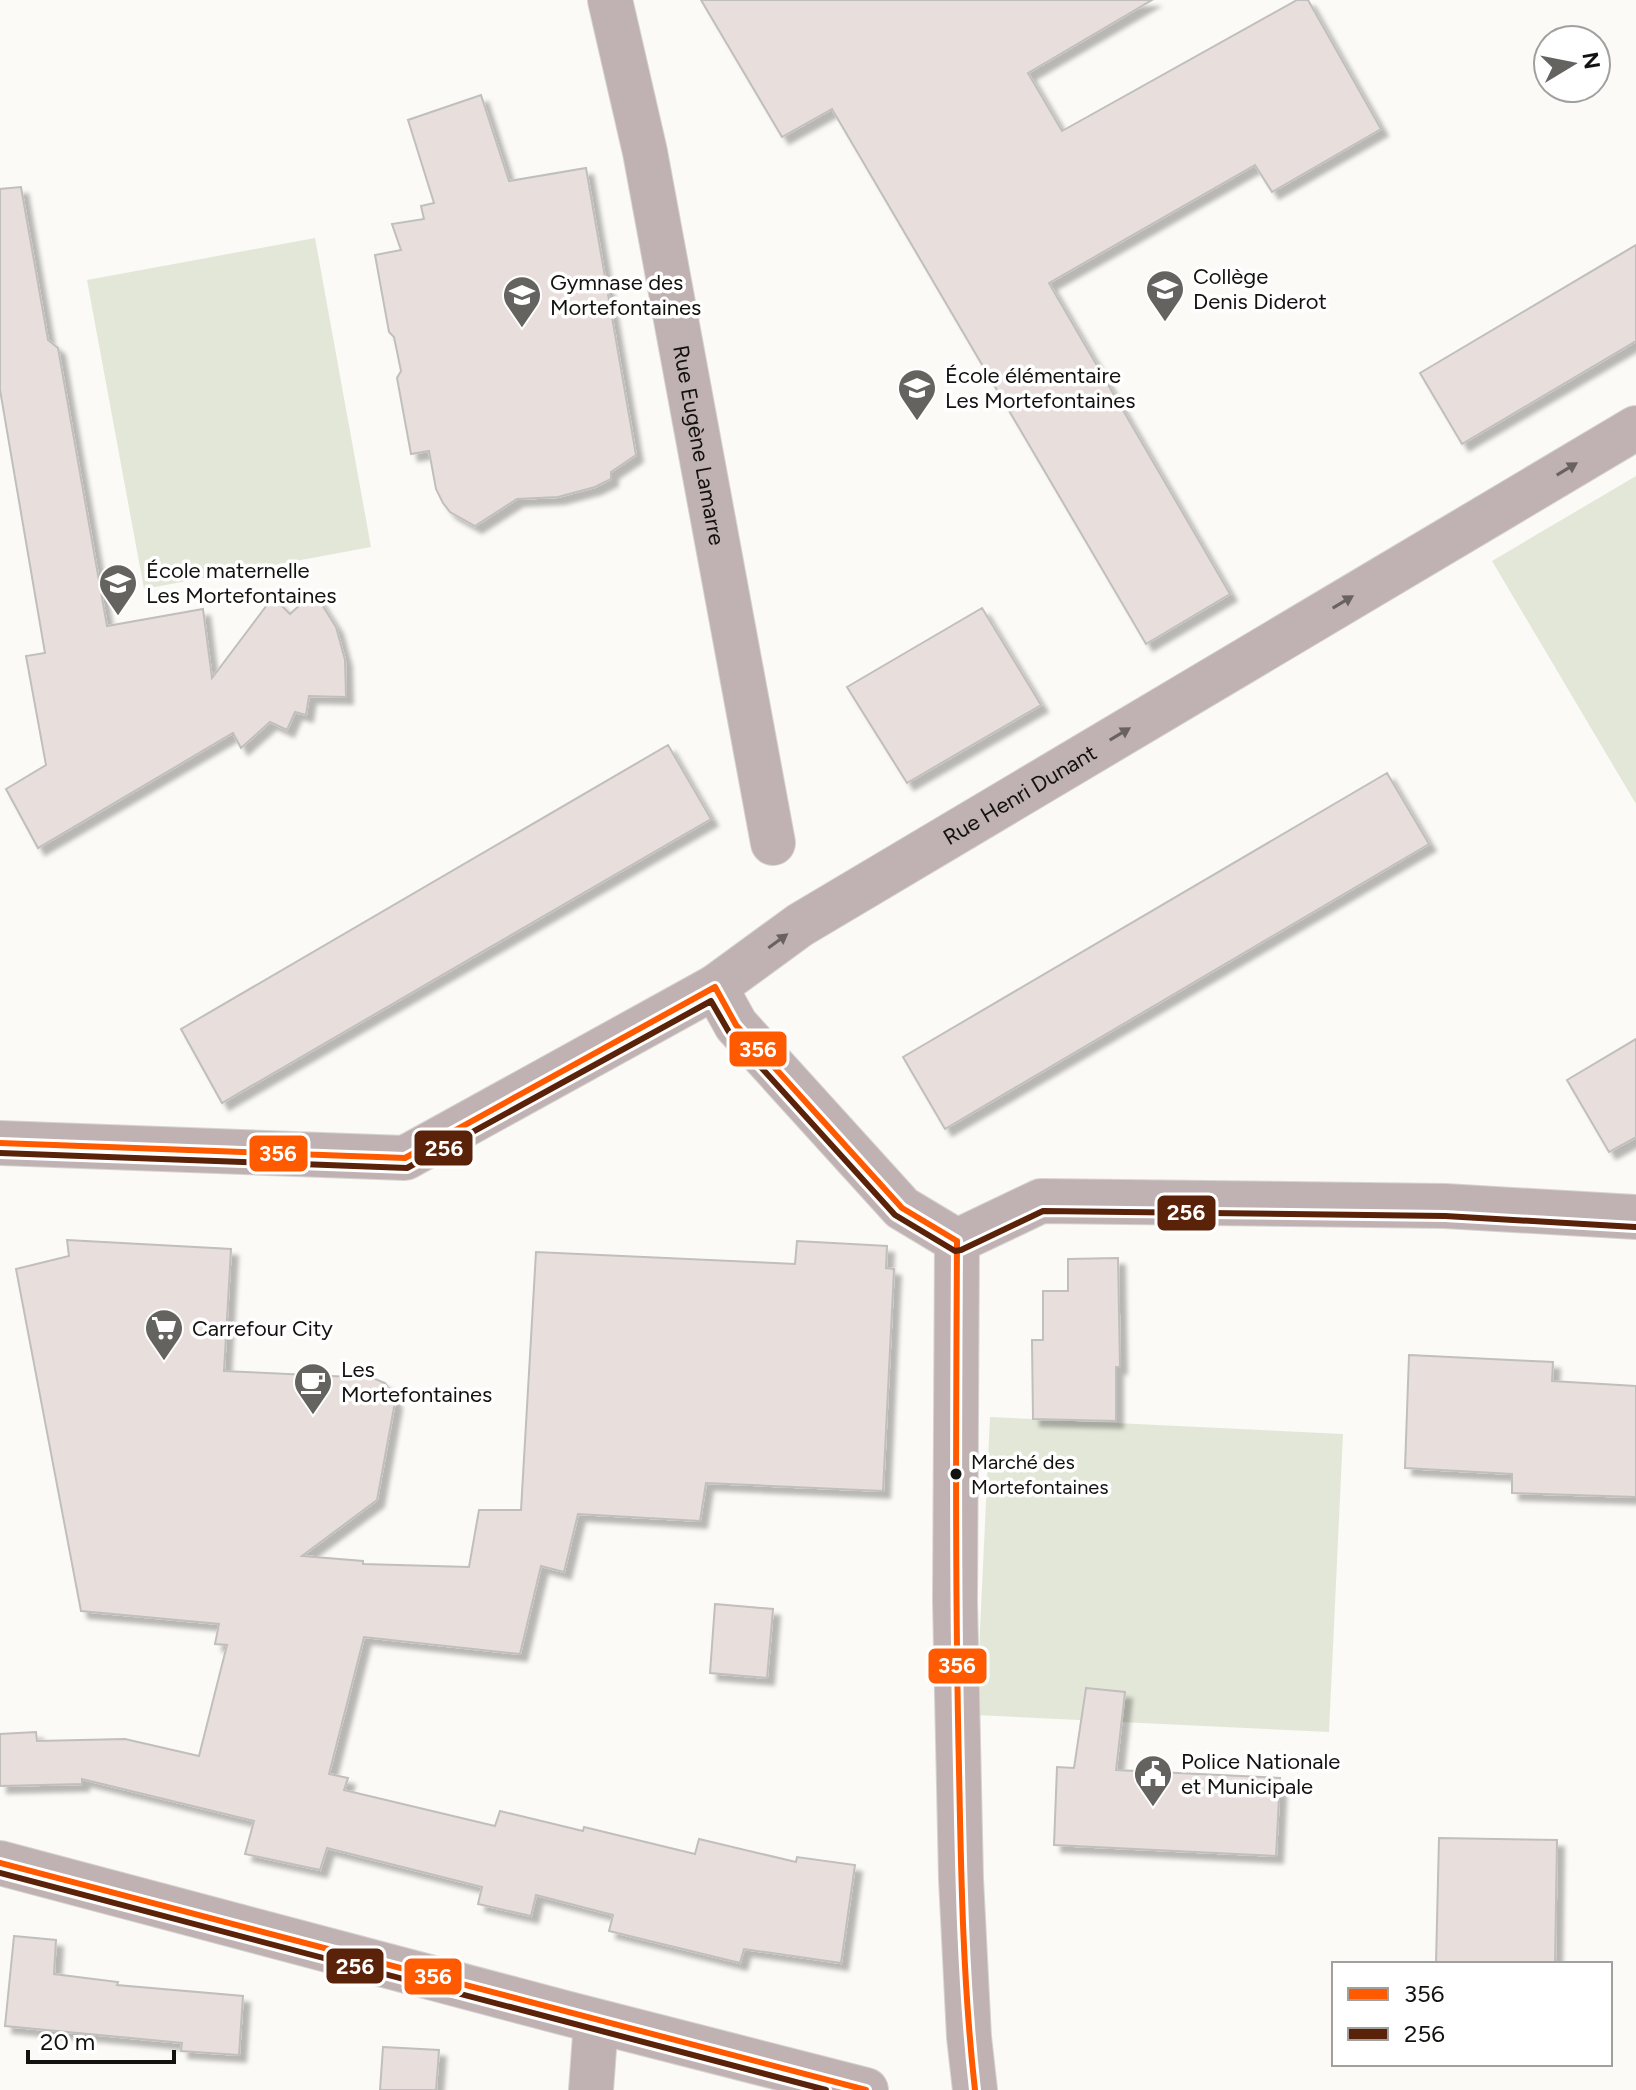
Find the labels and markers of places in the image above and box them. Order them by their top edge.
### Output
place label: Collège Denis Diderot [1193,263,1327,315]
school or university icon: Collège Denis Diderot [1144,268,1186,323]
place label: Gymnase des Mortefontaines [550,269,701,321]
school or university icon: Gymnase des Mortefontaines [501,274,543,329]
place label: École élémentaire Les Mortefontaines [945,362,1135,414]
school or university icon: École élémentaire Les Mortefontaines [896,367,938,422]
place label: École maternelle Les Mortefontaines [146,557,336,609]
school or university icon: École maternelle Les Mortefontaines [97,562,139,617]
supermarket icon: Carrefour City [143,1307,185,1362]
place label: Carrefour City [192,1315,333,1342]
place label: Les Mortefontaines [341,1356,492,1408]
cafe icon: Les Mortefontaines [292,1361,334,1416]
place label: Marché des Mortefontaines [971,1450,1109,1499]
marker: Marché des Mortefontaines [948,1466,964,1482]
place label: Police Nationale et Municipale [1181,1748,1340,1800]
public building icon: Police Nationale et Municipale [1132,1753,1174,1808]

